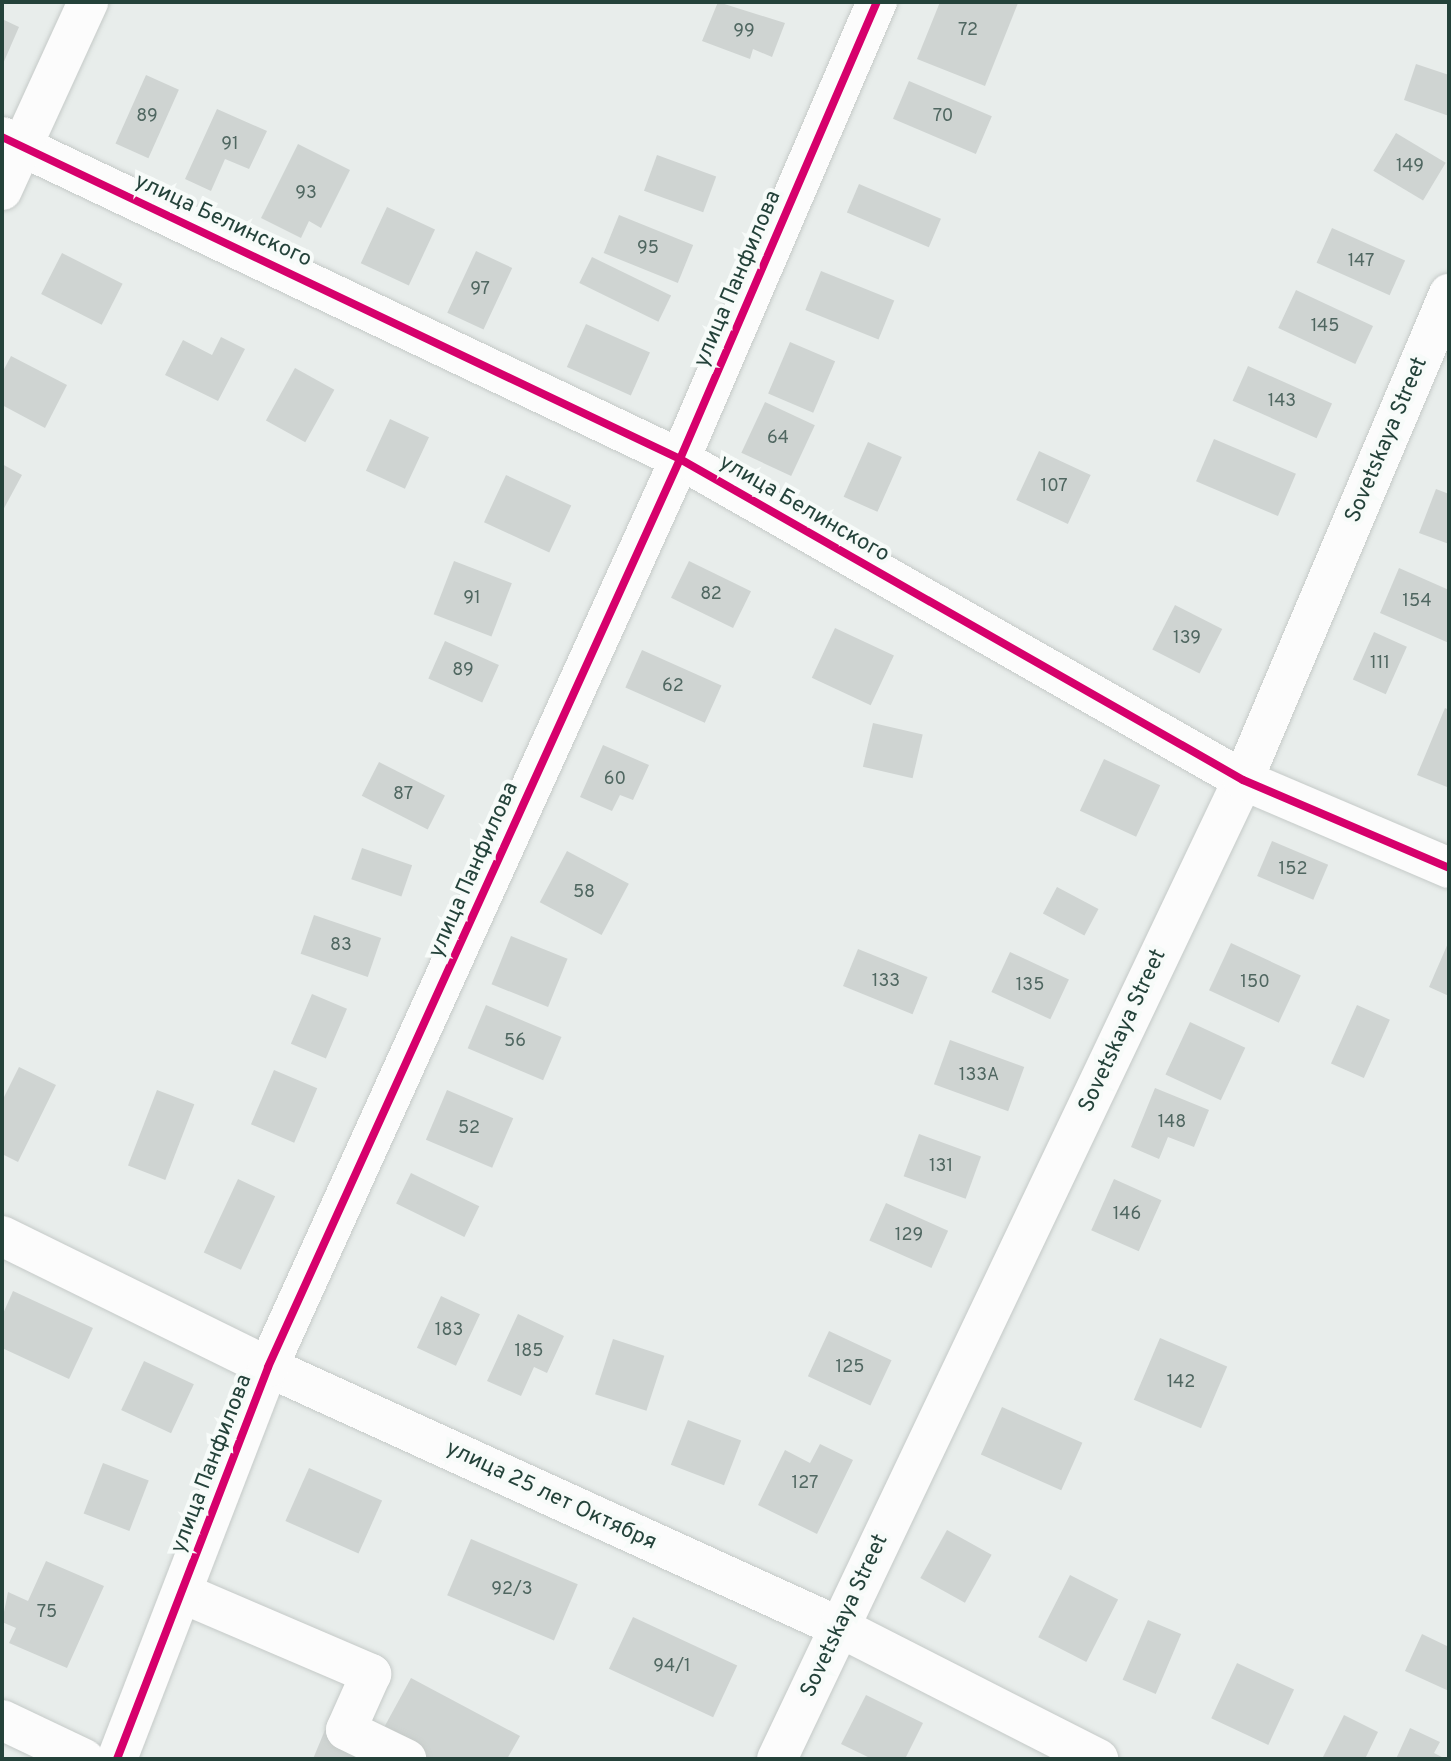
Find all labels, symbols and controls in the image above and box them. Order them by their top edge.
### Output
house number: 72 [958,20,978,42]
house number: 99 [733,21,755,43]
house number: 89 [136,106,158,128]
house number: 70 [933,106,953,128]
house number: 91 [221,134,239,156]
house number: 149 [1396,156,1424,178]
street label: улица Белинского [130,168,316,274]
house number: 93 [295,183,317,205]
street label: улица Панфилова [689,187,787,371]
house number: 95 [637,238,659,260]
house number: 147 [1348,251,1374,273]
house number: 97 [470,279,490,301]
house number: 145 [1311,316,1339,338]
street label: Sovetskaya Street [1340,353,1434,527]
house number: 143 [1268,391,1296,413]
house number: 64 [767,428,789,450]
street label: улица Белинского [714,449,894,569]
house number: 107 [1040,476,1068,498]
house number: 82 [700,584,722,606]
house number: 91 [463,588,481,610]
house number: 154 [1402,591,1432,613]
house number: 139 [1173,628,1201,650]
house number: 111 [1370,653,1390,675]
house number: 89 [452,660,474,682]
house number: 62 [662,676,684,698]
house number: 60 [604,769,626,791]
street label: улица Панфилова [423,778,525,962]
house number: 87 [393,784,413,806]
house number: 152 [1279,859,1307,881]
house number: 58 [573,882,595,904]
house number: 83 [330,935,352,957]
street label: Sovetskaya Street [1074,945,1172,1117]
house number: 133 [872,971,900,993]
house number: 150 [1240,972,1270,994]
house number: 135 [1016,975,1044,997]
house number: 56 [504,1031,526,1053]
house number: 133А [959,1065,999,1087]
house number: 148 [1158,1112,1186,1134]
house number: 52 [458,1118,480,1140]
house number: 131 [929,1156,953,1178]
house number: 146 [1113,1204,1141,1226]
house number: 129 [895,1225,923,1247]
house number: 183 [435,1320,463,1342]
house number: 185 [515,1341,543,1363]
house number: 125 [836,1357,864,1379]
street label: улица Панфилова [166,1371,258,1557]
house number: 142 [1167,1372,1195,1394]
street label: улица 25 лет Октября [441,1436,661,1556]
house number: 127 [792,1473,818,1495]
street label: Sovetskaya Street [796,1530,894,1702]
house number: 92/3 [491,1579,533,1601]
house number: 75 [37,1602,57,1624]
house number: 94/1 [653,1656,691,1678]

